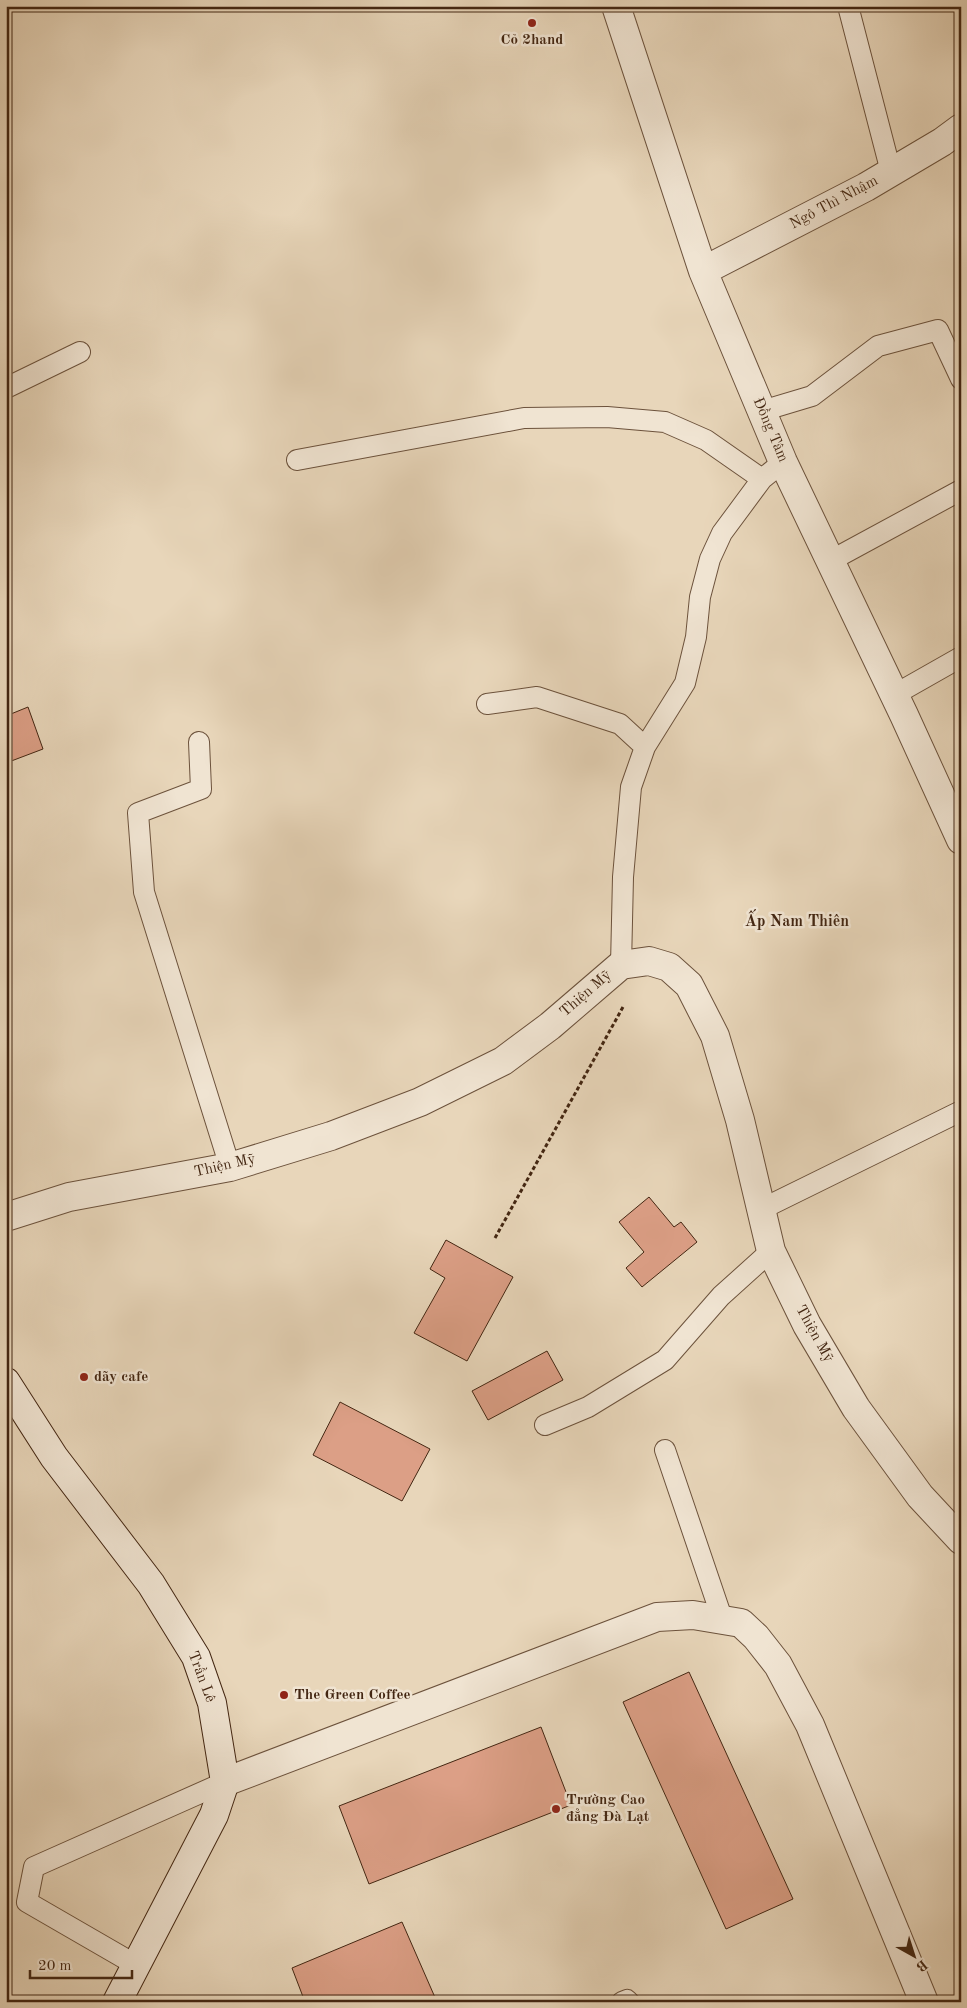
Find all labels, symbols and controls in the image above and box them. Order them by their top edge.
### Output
marker: Cỏ 2hand [526,17,538,29]
place label: Cỏ 2hand [501,33,563,48]
street label: Ngô Thì Nhậm [787,173,881,232]
street label: Đồng Tâm [750,395,792,465]
district label: Ấp Nam Thiên [745,909,849,930]
street label: Thiện Mỹ [557,968,615,1020]
street label: Thiện Mỹ [193,1152,257,1180]
street label: Thiện Mỹ [792,1303,836,1365]
place label: dãy cafe [94,1370,148,1385]
marker: dãy cafe [78,1371,90,1383]
street label: Trần Lê [184,1649,219,1705]
place label: The Green Coffee [294,1688,411,1703]
marker: The Green Coffee [278,1689,290,1701]
place label: Trường Cao đẳng Đà Lạt [566,1793,650,1825]
marker: Trường Cao đẳng Đà Lạt [550,1803,562,1815]
north arrow [890,1930,940,1980]
scale bar [30,1948,132,1980]
text: B [913,1957,930,1974]
text: 20 m [38,1959,72,1974]

